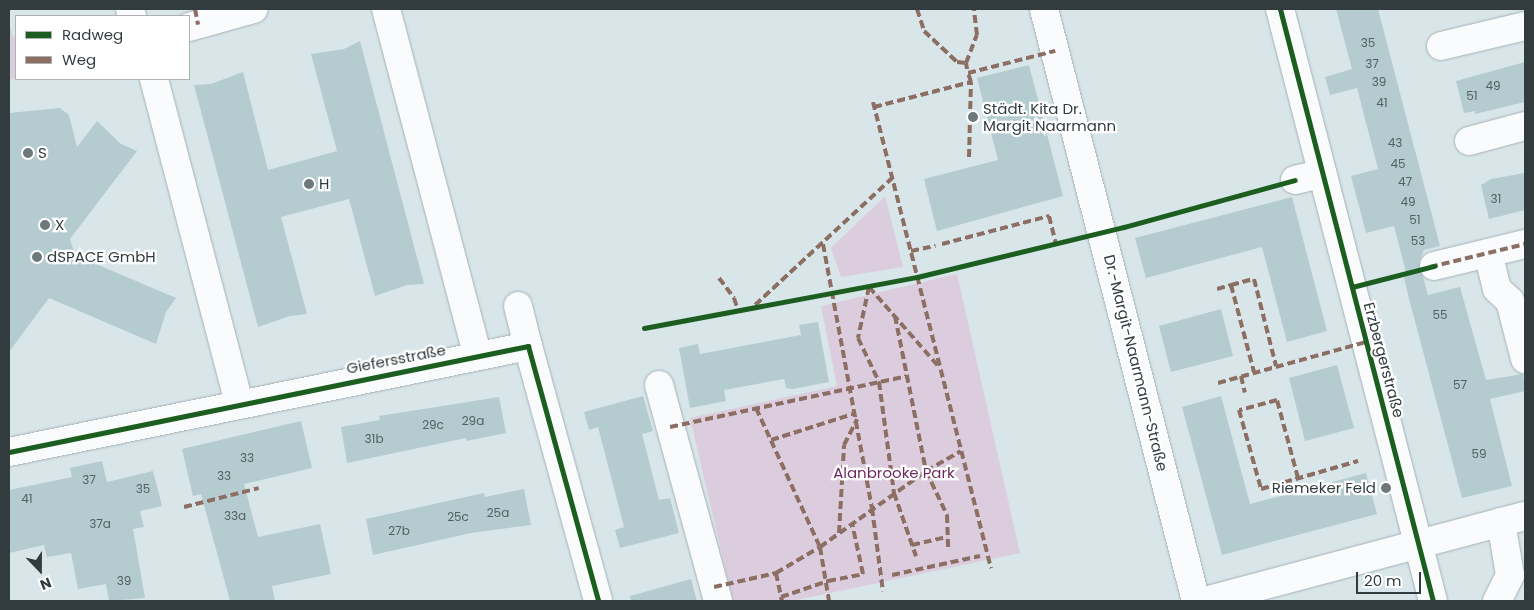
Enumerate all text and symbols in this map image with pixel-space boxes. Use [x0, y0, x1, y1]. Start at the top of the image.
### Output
legend [15, 15, 190, 80]
text: Radweg [62, 24, 123, 45]
house number: 35 [1361, 36, 1375, 50]
text: Weg [62, 49, 96, 70]
house number: 37 [1365, 57, 1379, 71]
house number: 39 [1372, 75, 1386, 89]
house number: 49 [1485, 79, 1501, 93]
house number: 51 [1466, 89, 1478, 103]
house number: 41 [1376, 96, 1388, 110]
place label: Städt. Kita Dr. Margit Naarmann [983, 99, 1116, 134]
marker: Städt. Kita Dr. Margit Naarmann [967, 111, 979, 123]
house number: 43 [1388, 136, 1402, 150]
place label: S [38, 144, 47, 162]
marker: S [22, 147, 34, 159]
house number: 45 [1390, 157, 1406, 171]
place label: H [319, 175, 329, 193]
house number: 47 [1398, 175, 1412, 189]
marker: H [303, 178, 315, 190]
house number: 31 [1491, 192, 1501, 206]
house number: 49 [1400, 195, 1416, 209]
house number: 51 [1409, 213, 1421, 227]
place label: X [55, 216, 64, 234]
marker: X [39, 219, 51, 231]
house number: 53 [1411, 234, 1425, 248]
place label: dSPACE GmbH [47, 248, 156, 266]
marker: dSPACE GmbH [31, 251, 43, 263]
street label: Dr.-Margit-Naarmann-Straße [1100, 253, 1172, 473]
street label: Erzbergerstraße [1360, 300, 1408, 420]
house number: 55 [1432, 308, 1448, 322]
street label: Giefersstraße [345, 341, 447, 377]
house number: 57 [1453, 378, 1467, 392]
house number: 29a [462, 414, 484, 428]
house number: 29c [422, 418, 444, 432]
house number: 31b [364, 432, 384, 446]
house number: 59 [1471, 447, 1487, 461]
house number: 33 [240, 451, 254, 465]
park label: Alanbrooke Park [833, 464, 955, 482]
house number: 33 [217, 469, 231, 483]
house number: 37 [82, 473, 96, 487]
place label: Riemeker Feld [1272, 479, 1376, 497]
house number: 35 [136, 482, 150, 496]
marker: Riemeker Feld [1380, 482, 1392, 494]
house number: 41 [21, 492, 33, 506]
house number: 25a [487, 506, 509, 520]
house number: 33a [224, 509, 246, 523]
house number: 25c [447, 510, 469, 524]
house number: 37a [89, 517, 111, 531]
house number: 27b [388, 524, 410, 538]
north arrow [15, 545, 65, 595]
scale bar [1359, 562, 1424, 594]
text: 20 m [1364, 570, 1402, 591]
text: N [37, 573, 54, 595]
house number: 39 [117, 574, 131, 588]

